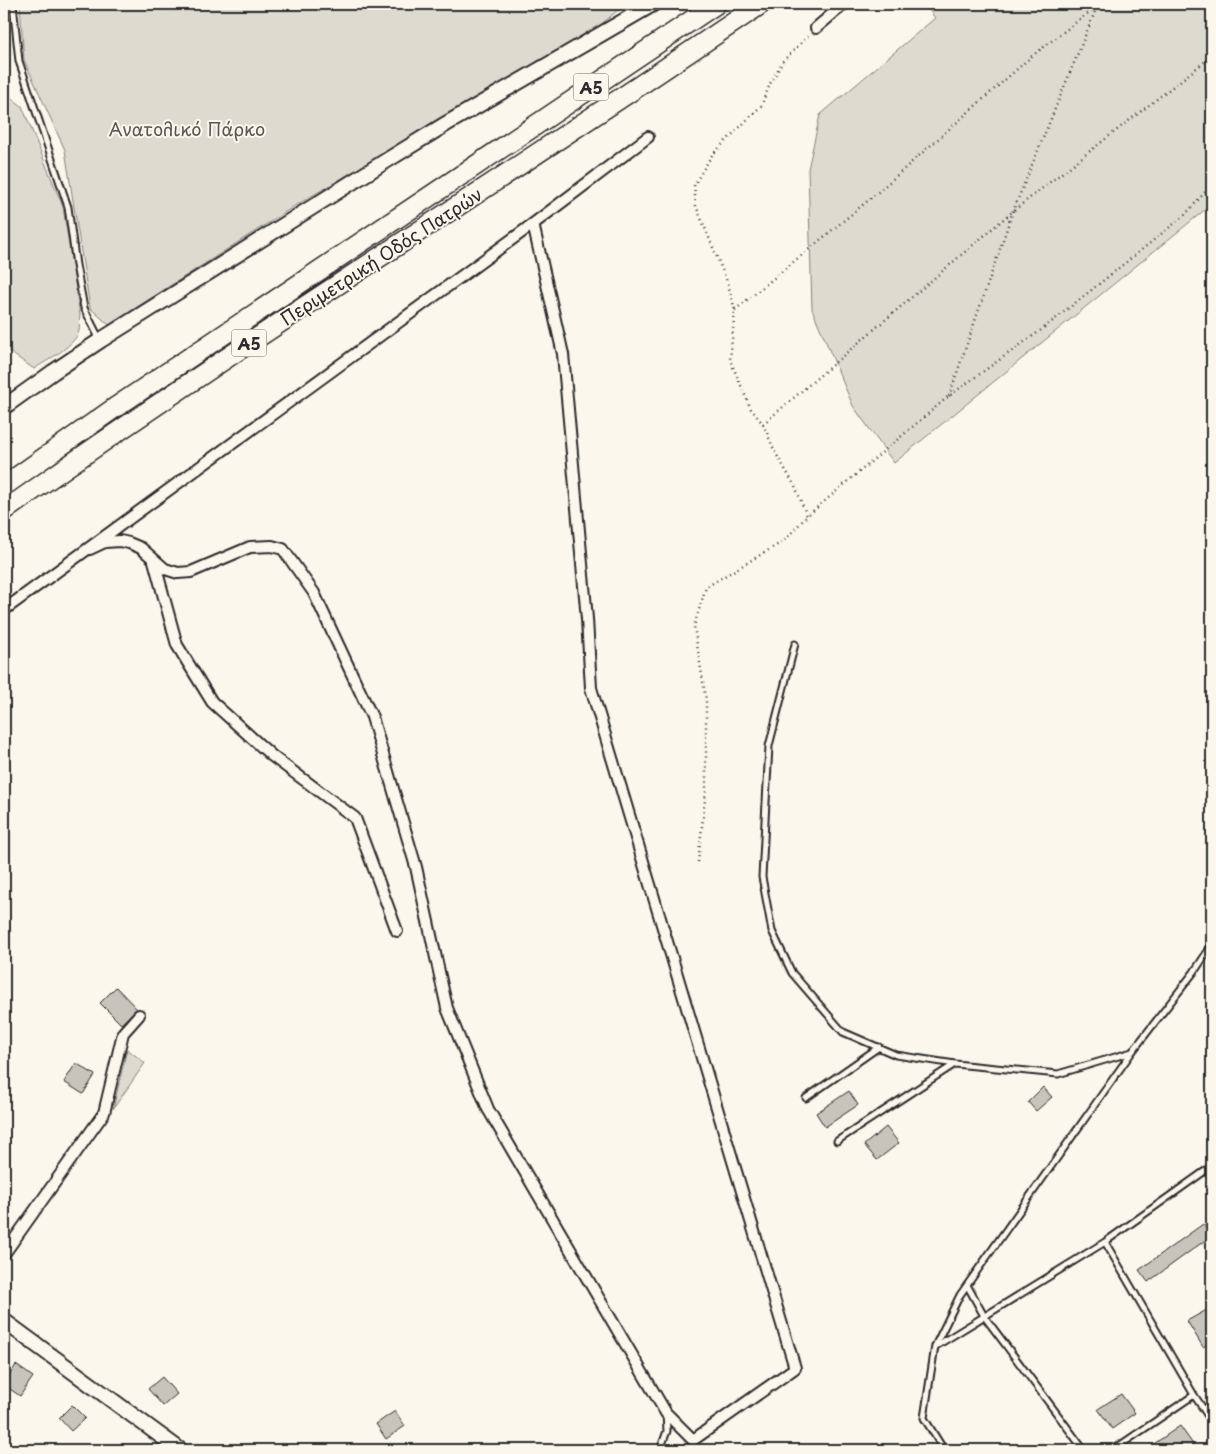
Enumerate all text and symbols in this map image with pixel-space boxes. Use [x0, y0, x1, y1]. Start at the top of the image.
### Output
road number: Α5 [574, 74, 608, 100]
park label: Ανατολικό Πάρκο [109, 115, 265, 142]
street label: Περιμετρική Οδός Πατρών [274, 180, 488, 332]
road number: Α5 [232, 329, 266, 356]

